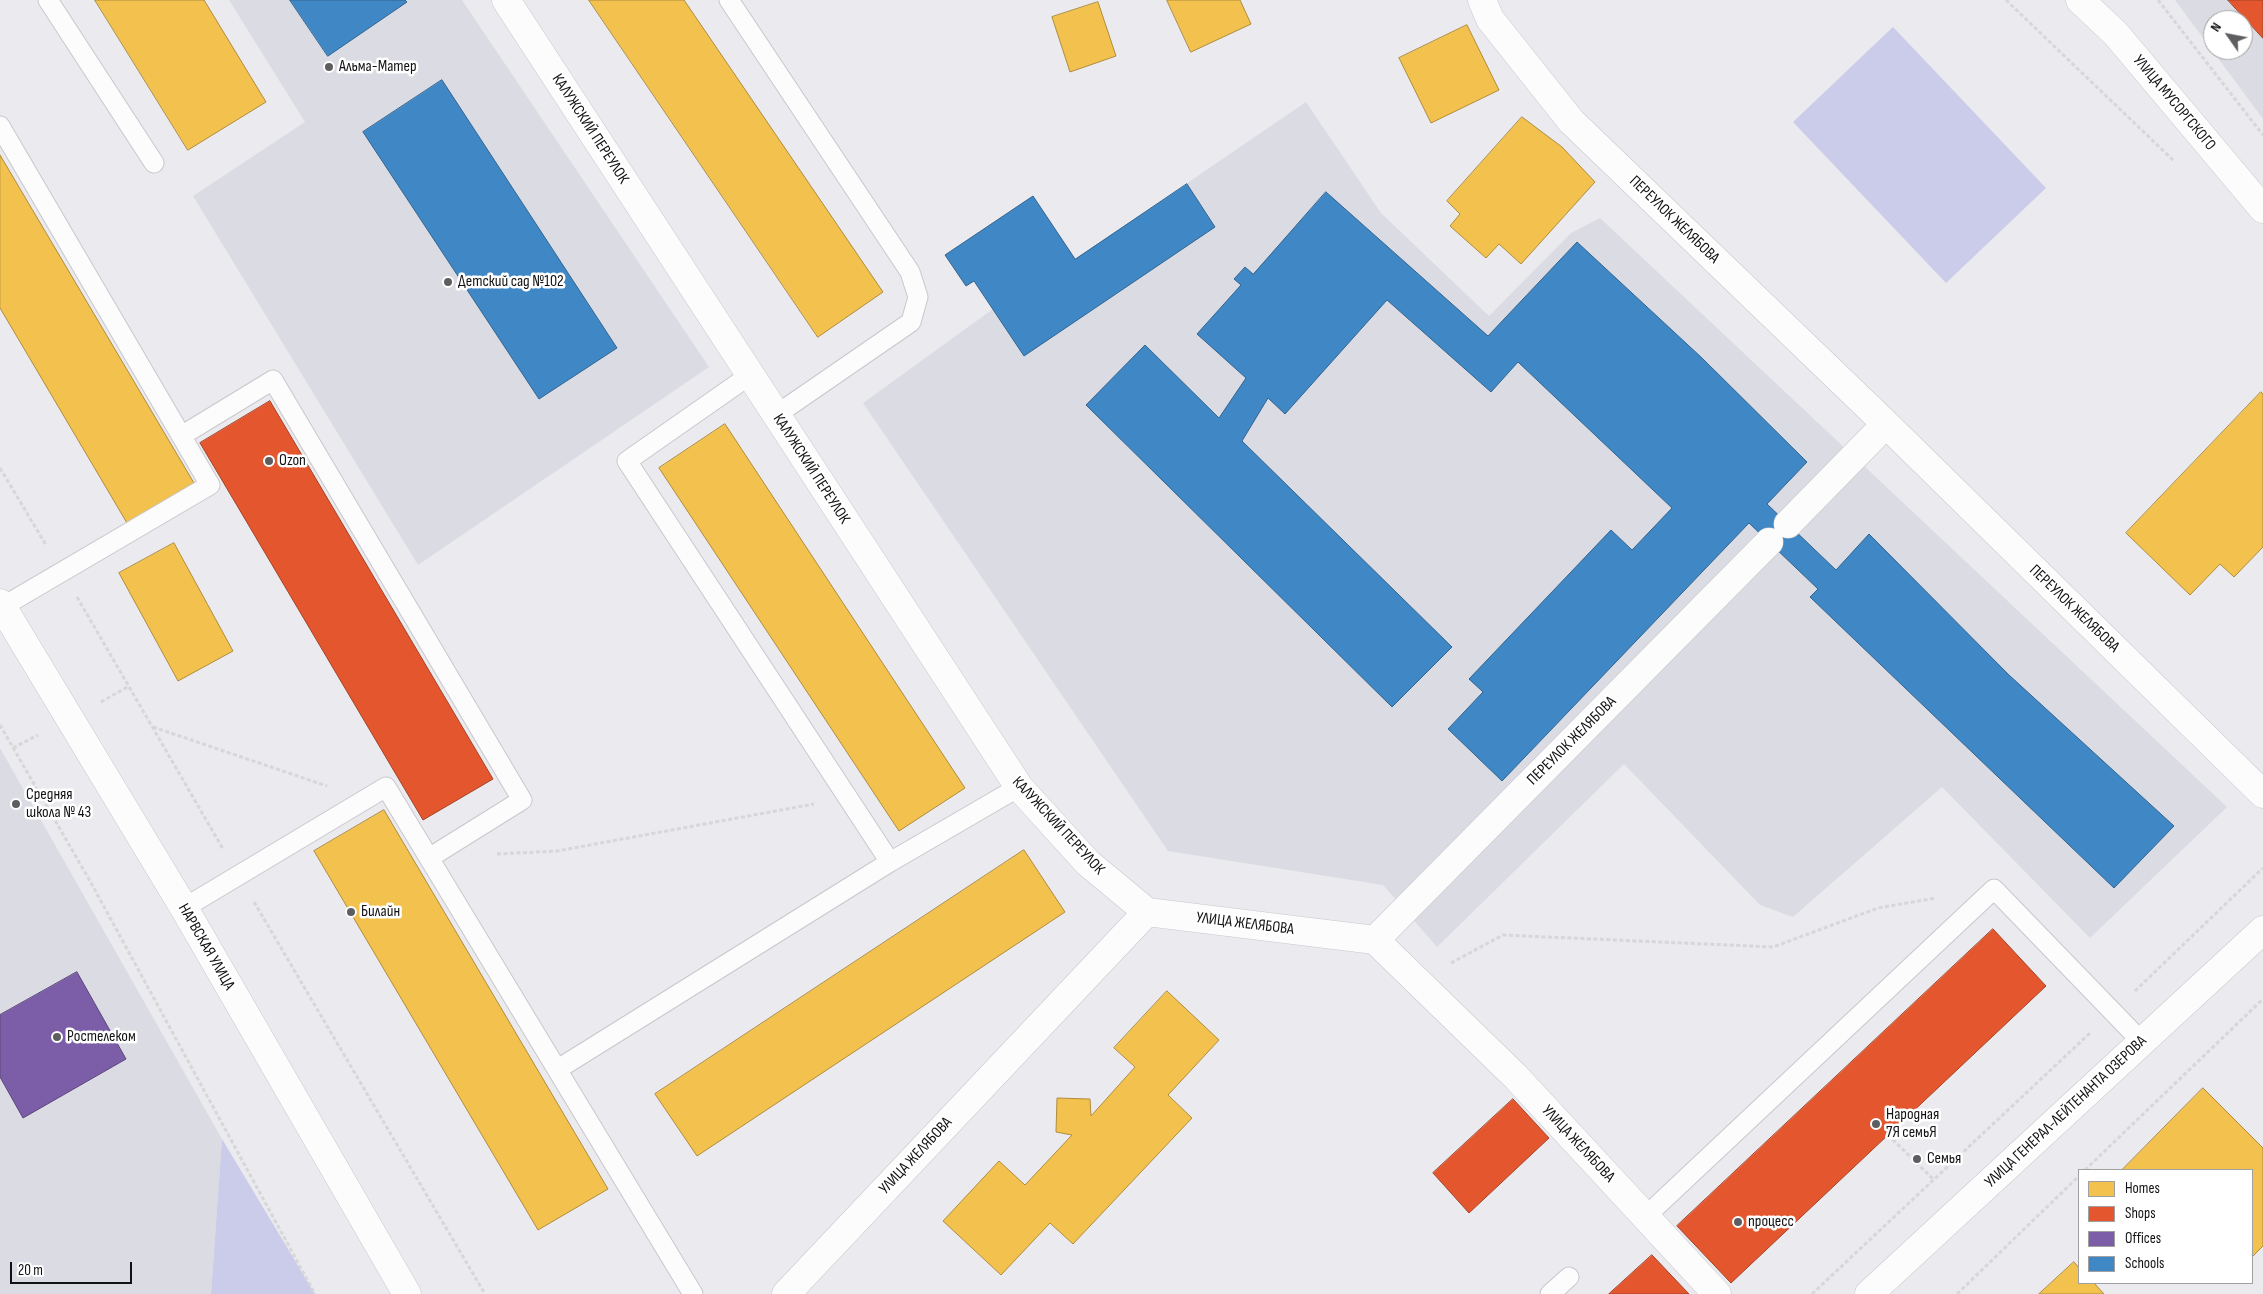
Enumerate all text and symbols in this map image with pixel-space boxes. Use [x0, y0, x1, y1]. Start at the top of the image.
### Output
north arrow [2203, 10, 2253, 60]
text: N [2207, 19, 2225, 35]
street label: УЛИЦА МУСОРГСКОГО [2129, 51, 2219, 155]
place label: Альма-Матер [339, 57, 417, 77]
marker: Альма-Матер [323, 61, 335, 73]
street label: КАЛУЖСКИЙ ПЕРЕУЛОК [547, 71, 633, 187]
street label: ПЕРЕУЛОК ЖЕЛЯБОВА [1625, 172, 1723, 268]
place label: Детский сад №102 [458, 272, 564, 292]
marker: Детский сад №102 [442, 276, 454, 288]
street label: КАЛУЖСКИЙ ПЕРЕУЛОК [768, 411, 854, 527]
place label: Ozon [279, 451, 306, 471]
marker: Ozon [263, 455, 275, 467]
street label: ПЕРЕУЛОК ЖЕЛЯБОВА [2025, 561, 2123, 657]
street label: ПЕРЕУЛОК ЖЕЛЯБОВА [1523, 692, 1621, 790]
street label: КАЛУЖСКИЙ ПЕРЕУЛОК [1008, 773, 1108, 879]
place label: Средняя школа № 43 [26, 785, 91, 823]
marker: Средняя школа № 43 [10, 798, 22, 810]
street label: НАРВСКАЯ УЛИЦА [174, 900, 238, 994]
place label: Билайн [361, 902, 400, 922]
marker: Билайн [345, 906, 357, 918]
street label: УЛИЦА ЖЕЛЯБОВА [1195, 908, 1295, 940]
place label: Ростелеком [67, 1027, 136, 1047]
marker: Ростелеком [51, 1031, 63, 1043]
street label: УЛИЦА ГЕНЕРАЛ-ЛЕЙТЕНАНТА ОЗЕРОВА [1981, 1032, 2151, 1192]
street label: УЛИЦА ЖЕЛЯБОВА [1537, 1101, 1619, 1187]
place label: Народная 7Я семьЯ [1886, 1105, 1939, 1143]
street label: УЛИЦА ЖЕЛЯБОВА [875, 1113, 957, 1199]
marker: Народная 7Я семьЯ [1870, 1118, 1882, 1130]
place label: Семья [1927, 1149, 1961, 1169]
marker: Семья [1911, 1153, 1923, 1165]
legend [2078, 1169, 2253, 1284]
text: Homes [2125, 1179, 2160, 1198]
text: Shops [2125, 1204, 2156, 1223]
place label: процесс [1748, 1212, 1794, 1232]
marker: процесс [1732, 1216, 1744, 1228]
text: Offices [2125, 1229, 2161, 1248]
scale bar [12, 1252, 135, 1284]
text: Schools [2125, 1254, 2164, 1273]
text: 20 m [18, 1261, 43, 1280]

